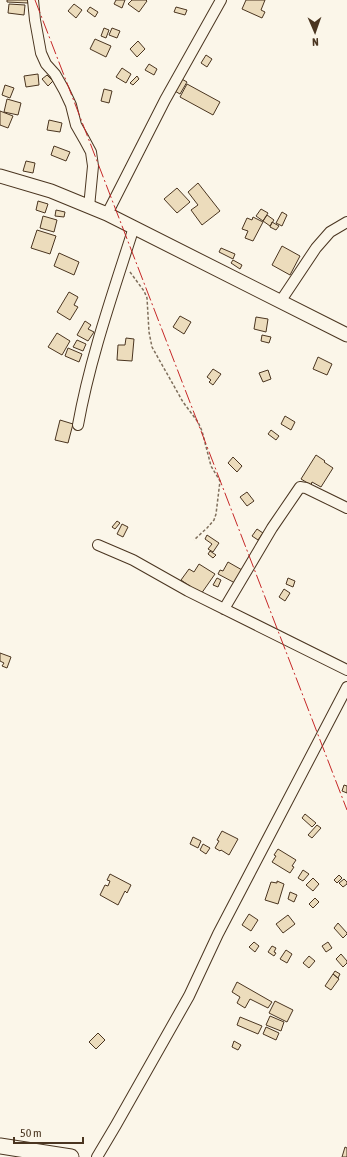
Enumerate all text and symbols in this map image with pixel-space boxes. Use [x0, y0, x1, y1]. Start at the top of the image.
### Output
north arrow [295, 12, 335, 52]
text: N [312, 36, 319, 48]
scale bar [14, 1119, 83, 1145]
text: 50 m [20, 1126, 42, 1140]

